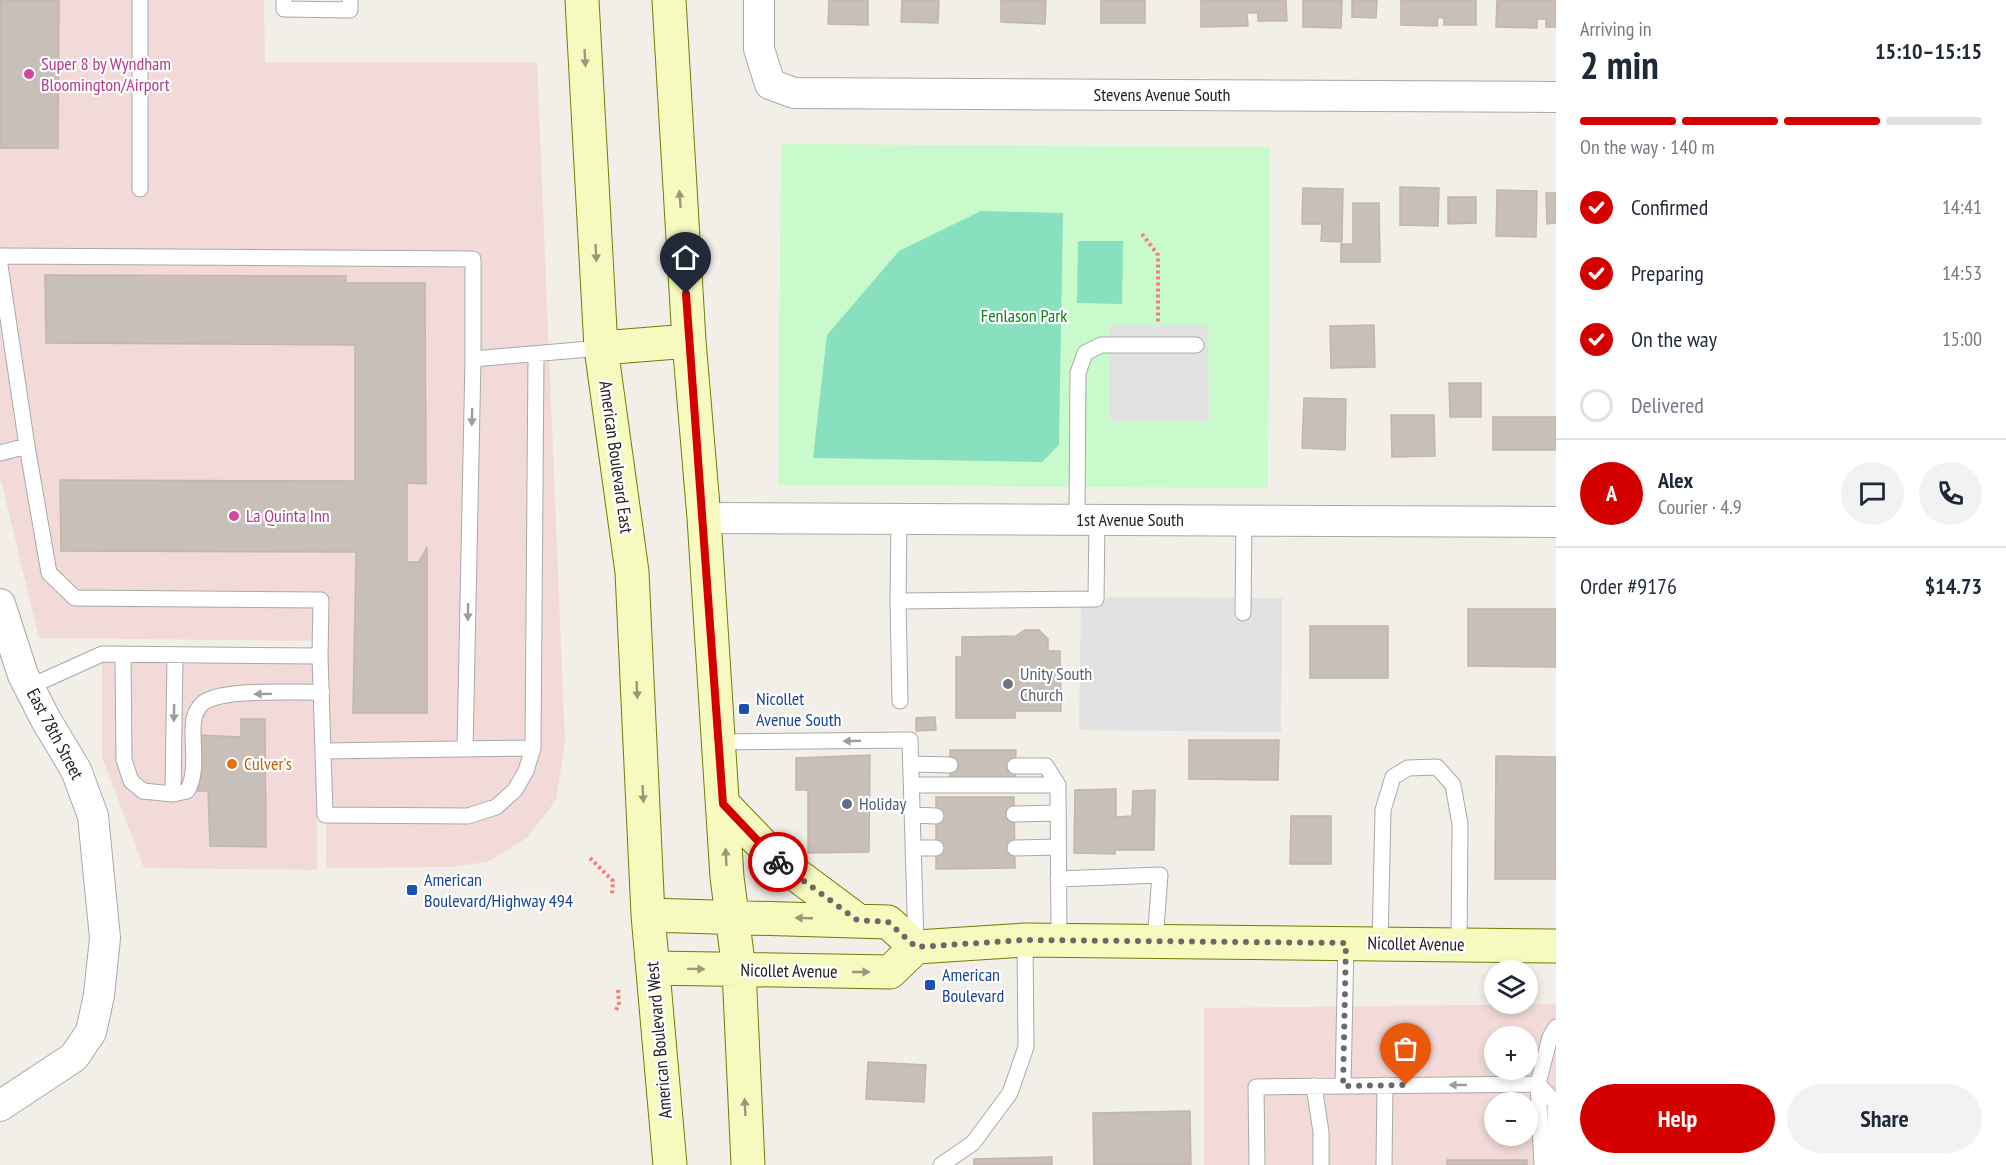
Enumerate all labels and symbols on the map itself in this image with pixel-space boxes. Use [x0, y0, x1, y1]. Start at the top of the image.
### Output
one-way arrow [580, 49, 589, 68]
place label: Super 8 by Wyndham Bloomington/Airport [41, 52, 171, 96]
marker: Super 8 by Wyndham Bloomington/Airport [22, 67, 36, 81]
street label: Stevens Avenue South [1094, 83, 1230, 106]
one-way arrow [675, 189, 684, 208]
pin [660, 232, 711, 294]
one-way arrow [591, 244, 600, 263]
park label: Fenlason Park [981, 304, 1067, 327]
street label: American Boulevard East [594, 379, 639, 535]
one-way arrow [467, 407, 477, 426]
place label: La Quinta Inn [246, 504, 330, 527]
street label: 1st Avenue South [1076, 508, 1184, 531]
marker: La Quinta Inn [227, 509, 241, 523]
one-way arrow [463, 602, 473, 621]
place label: Unity South Church [1020, 662, 1092, 706]
marker: Unity South Church [1001, 677, 1015, 691]
one-way arrow [633, 680, 642, 699]
street label: East 78th Street [22, 684, 89, 783]
place label: Nicollet Avenue South [756, 687, 842, 731]
one-way arrow [254, 689, 273, 698]
marker: Nicollet Avenue South [737, 702, 751, 716]
one-way arrow [169, 704, 179, 723]
one-way arrow [842, 736, 861, 746]
place label: Culver's [244, 752, 292, 775]
marker: Culver's [225, 757, 239, 771]
one-way arrow [638, 784, 647, 803]
place label: Holiday [859, 792, 907, 815]
marker: Holiday [840, 797, 854, 811]
courier [748, 832, 808, 892]
one-way arrow [722, 848, 731, 867]
place label: American Boulevard/Highway 494 [424, 868, 573, 912]
marker: American Boulevard/Highway 494 [405, 883, 419, 897]
one-way arrow [795, 914, 814, 923]
street label: Nicollet Avenue [1367, 931, 1465, 956]
street label: Nicollet Avenue [740, 958, 838, 983]
street label: American Boulevard West [640, 961, 677, 1120]
place label: American Boulevard [942, 963, 1004, 1007]
one-way arrow [687, 964, 706, 974]
one-way arrow [851, 967, 870, 977]
marker: American Boulevard [923, 978, 937, 992]
pin [1380, 1023, 1431, 1085]
one-way arrow [1449, 1080, 1468, 1090]
one-way arrow [741, 1097, 750, 1116]

